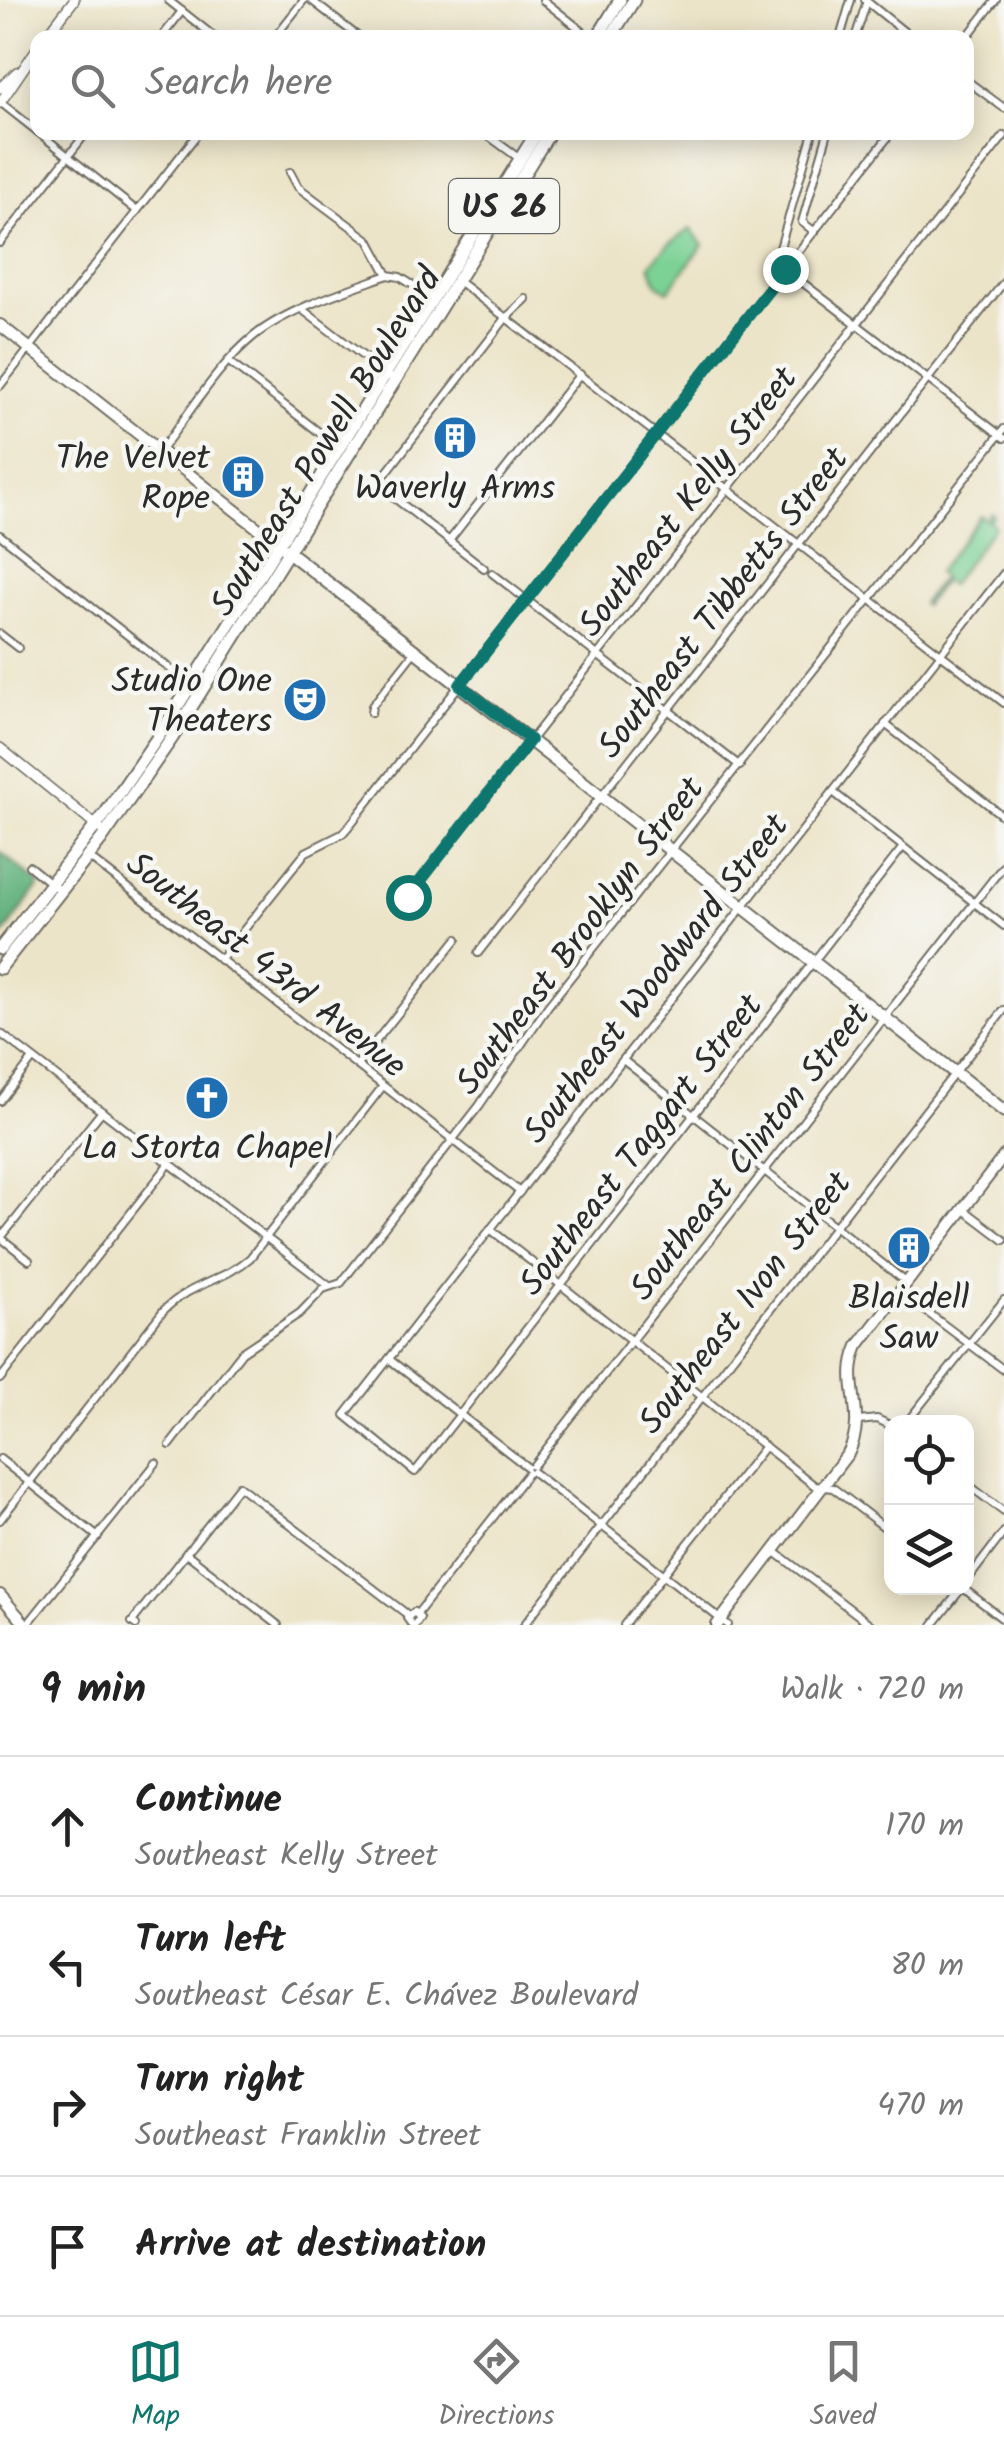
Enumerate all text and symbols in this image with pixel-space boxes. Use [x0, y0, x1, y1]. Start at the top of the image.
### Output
search box [30, 30, 974, 140]
text: Search here [145, 55, 332, 115]
icon: search [65, 58, 120, 113]
road number: US 26 [449, 179, 559, 233]
route end [763, 247, 809, 293]
street label: Southeast Powell Boulevard [197, 256, 459, 628]
street label: Southeast Kelly Street [565, 355, 814, 651]
building icon: Waverly Arms [432, 415, 478, 461]
place label: The Velvet Rope [56, 432, 210, 528]
street label: Southeast Tibbetts Street [585, 436, 864, 772]
building icon: The Velvet Rope [220, 454, 266, 500]
place label: Waverly Arms [355, 462, 555, 518]
place label: Studio One Theaters [111, 655, 272, 751]
theatre icon: Studio One Theaters [282, 677, 328, 723]
street label: Southeast Brooklyn Street [443, 765, 720, 1108]
street label: Southeast Woodward Street [510, 802, 805, 1157]
street label: Southeast 43rd Avenue [113, 839, 418, 1094]
route start [386, 875, 432, 921]
street label: Southeast Taggart Street [506, 982, 779, 1309]
street label: Southeast Clinton Street [617, 991, 886, 1314]
church icon: La Storta Chapel [184, 1075, 230, 1121]
place label: La Storta Chapel [82, 1122, 332, 1178]
street label: Southeast Ivon Street [625, 1160, 868, 1448]
building icon: Blaisdell Saw [886, 1225, 932, 1271]
place label: Blaisdell Saw [849, 1272, 969, 1368]
map controls [884, 1415, 974, 1595]
button: locate [884, 1415, 974, 1505]
button: layers [884, 1505, 974, 1595]
text: 9 min [40, 1657, 146, 1724]
text: Walk · 720 m [780, 1665, 964, 1716]
text: Continue [135, 1771, 282, 1831]
icon: ahead [40, 1799, 95, 1854]
text: 170 m [885, 1801, 964, 1852]
text: Southeast Kelly Street [135, 1831, 438, 1882]
text: Turn left [135, 1911, 286, 1971]
icon: left [40, 1939, 95, 1994]
text: 80 m [890, 1941, 964, 1992]
text: Southeast César E. Chávez Boulevard [135, 1971, 638, 2022]
text: Turn right [135, 2051, 304, 2111]
icon: right [40, 2079, 95, 2134]
text: 470 m [877, 2081, 964, 2132]
text: Southeast Franklin Street [135, 2111, 481, 2162]
text: Arrive at destination [135, 2216, 486, 2276]
icon: arrive [40, 2219, 95, 2274]
tab: Map [128, 2334, 183, 2439]
tab: Directions [438, 2334, 554, 2439]
tab: Saved [810, 2334, 876, 2439]

